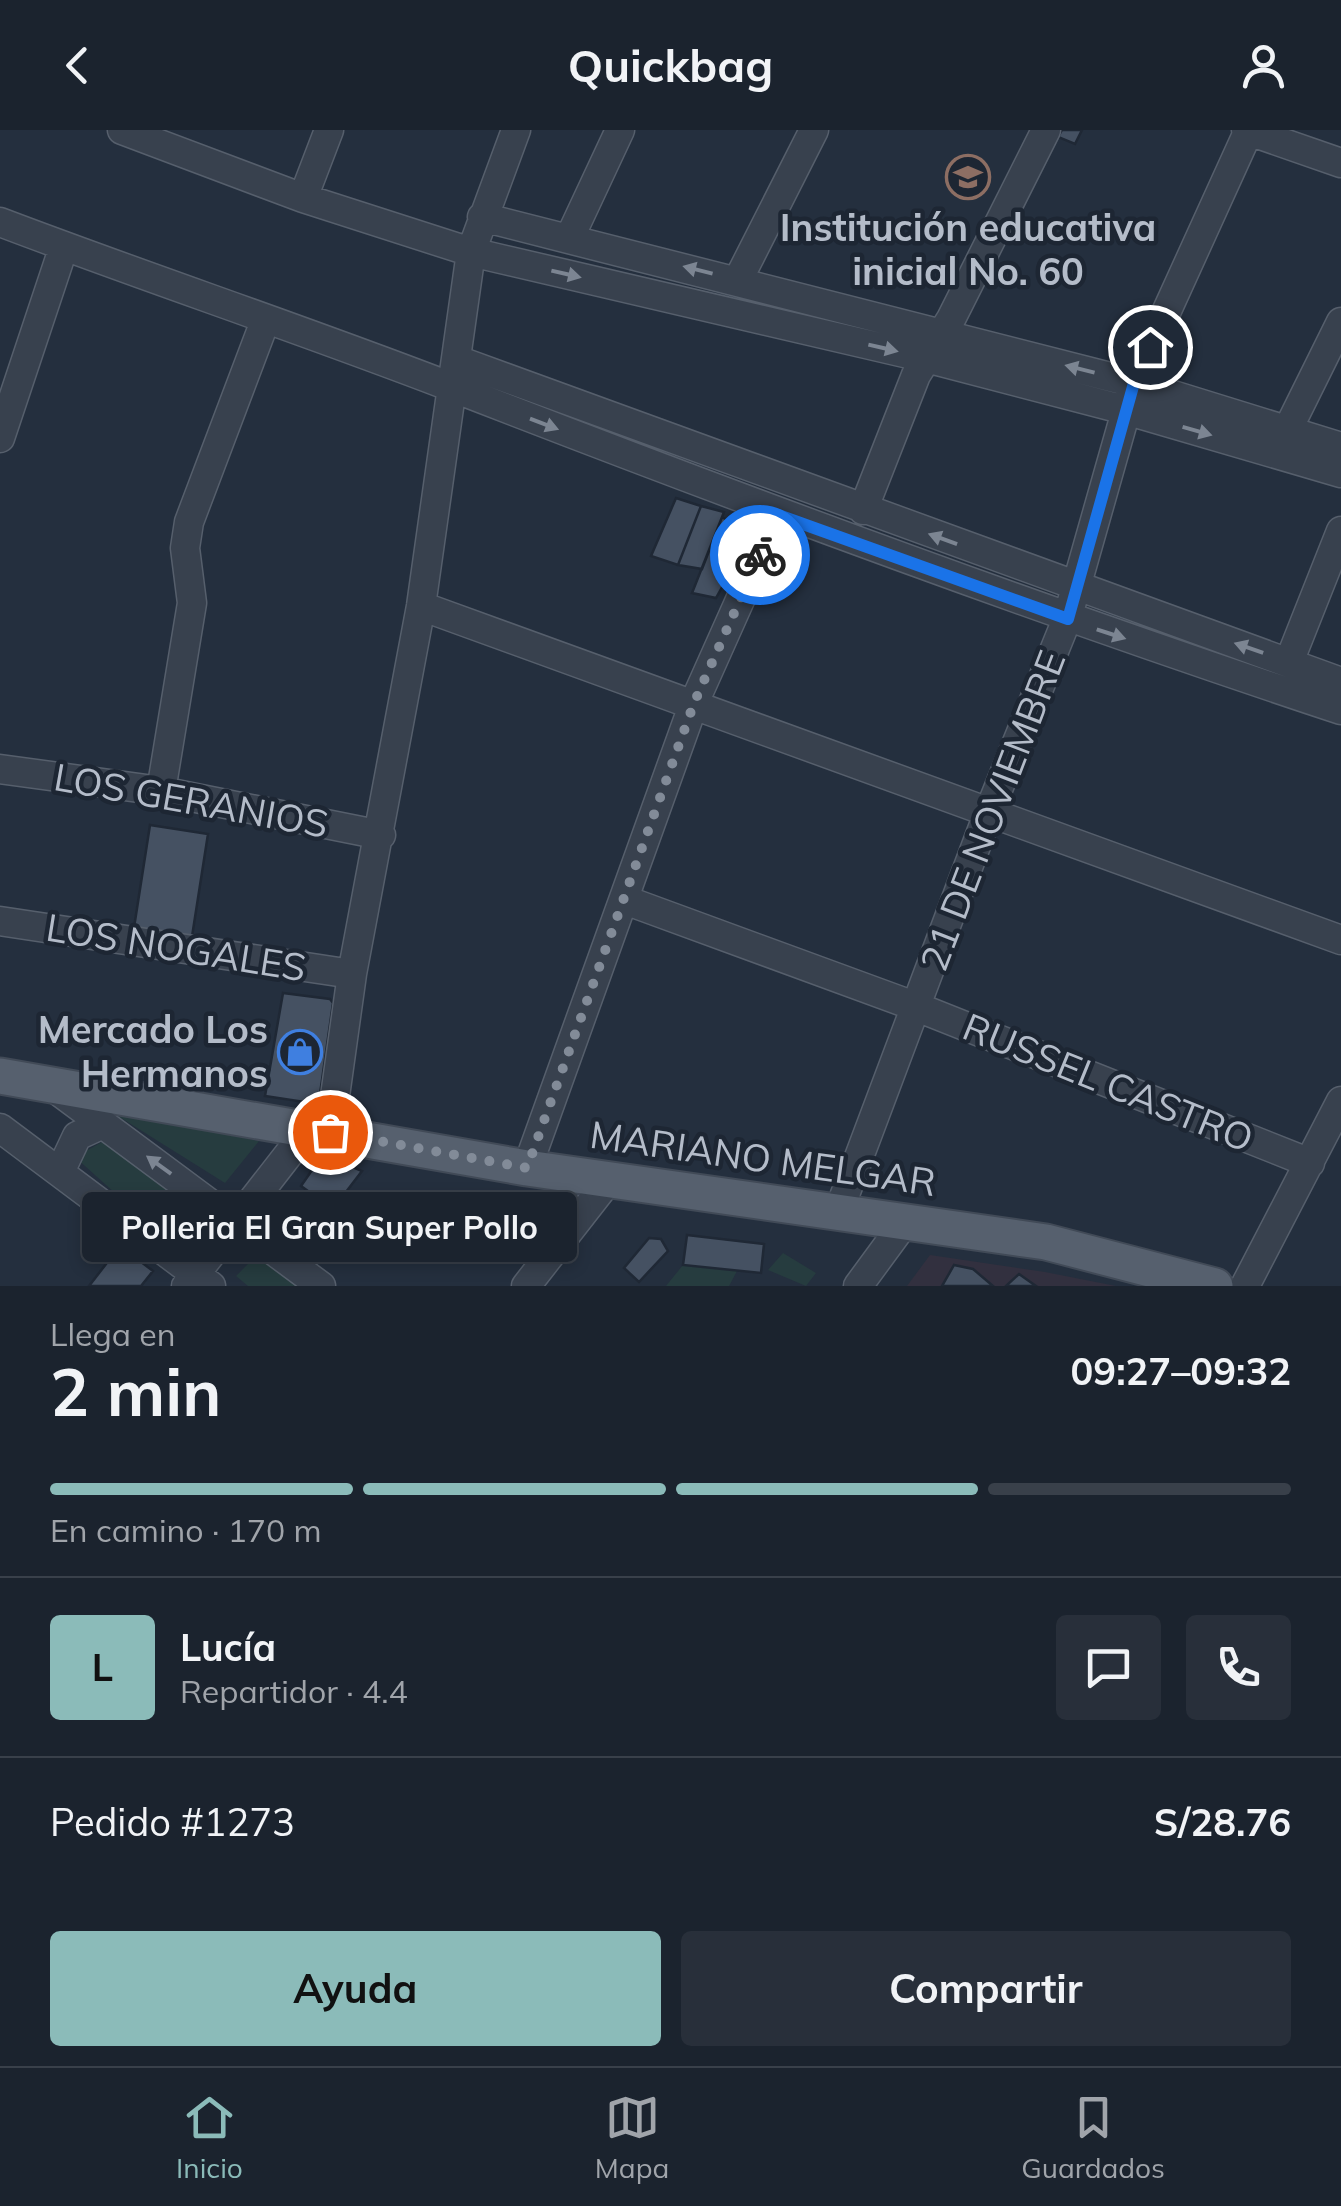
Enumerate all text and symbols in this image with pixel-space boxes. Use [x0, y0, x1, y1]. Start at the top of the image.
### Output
text: Quickbag [568, 37, 773, 93]
icon: back [50, 38, 105, 93]
icon: person [1236, 38, 1291, 93]
school or university icon: Institución educativa inicial No. 60 [945, 154, 991, 200]
place label: Institución educativa inicial No. 60 [780, 203, 1156, 295]
one-way arrow [682, 261, 713, 277]
one-way arrow [551, 267, 582, 282]
pin [1108, 305, 1193, 390]
icon: home [1123, 320, 1178, 375]
one-way arrow [868, 341, 899, 356]
one-way arrow [1064, 361, 1095, 377]
one-way arrow [529, 416, 559, 432]
one-way arrow [1182, 424, 1213, 439]
courier [710, 505, 810, 605]
icon: bike [733, 528, 788, 583]
one-way arrow [928, 531, 958, 546]
one-way arrow [1097, 627, 1127, 642]
one-way arrow [1234, 640, 1264, 655]
street label: 21 DE NOVIEMBRE [909, 644, 1075, 978]
street label: LOS GERANIOS [50, 752, 332, 848]
street label: LOS NOGALES [43, 903, 309, 991]
street label: RUSSEL CASTRO [956, 1002, 1261, 1162]
place label: Mercado Los Hermanos [38, 1005, 268, 1097]
shop icon: Mercado Los Hermanos [277, 1029, 323, 1075]
pin [288, 1090, 373, 1175]
icon: bag [303, 1105, 358, 1160]
street label: MARIANO MELGAR [587, 1110, 939, 1206]
one-way arrow [145, 1155, 172, 1175]
callout: Polleria El Gran Super Pollo [82, 1192, 578, 1262]
text: Polleria El Gran Super Pollo [121, 1207, 538, 1247]
text: Llega en [50, 1314, 175, 1354]
text: 09:27–09:32 [1071, 1347, 1291, 1395]
text: 2 min [50, 1351, 221, 1432]
text: En camino · 170 m [50, 1510, 322, 1550]
button: chat [1056, 1615, 1161, 1720]
button: phone [1186, 1615, 1291, 1720]
text: Lucía [180, 1623, 276, 1671]
text: L [92, 1643, 113, 1691]
text: Repartidor · 4.4 [180, 1671, 408, 1711]
text: Pedido #1273 [50, 1798, 295, 1846]
text: S/28.76 [1154, 1798, 1291, 1846]
button: Ayuda [50, 1931, 661, 2046]
button: Compartir [681, 1931, 1291, 2046]
tab: Inicio [176, 2090, 243, 2185]
tab: Mapa [595, 2090, 669, 2185]
tab: Guardados [1021, 2090, 1165, 2185]

